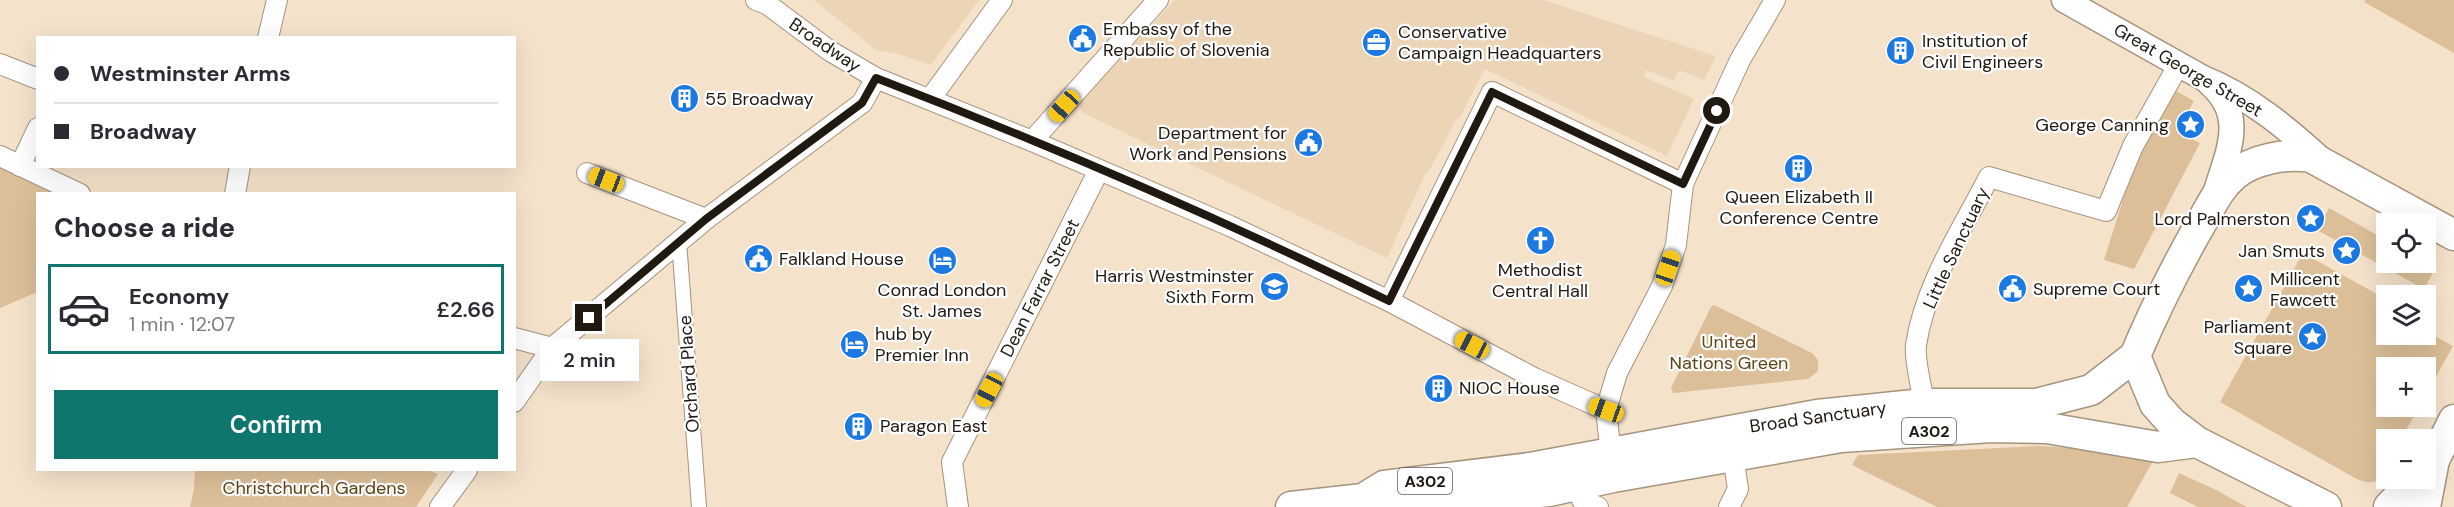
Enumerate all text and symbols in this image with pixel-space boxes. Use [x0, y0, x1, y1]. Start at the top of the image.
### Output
street label: Broadway [784, 12, 866, 78]
place label: Embassy of the Republic of Slovenia [1103, 17, 1270, 62]
street label: Great George Street [2109, 18, 2267, 122]
place label: Conservative Campaign Headquarters [1398, 20, 1602, 65]
public building icon: Embassy of the Republic of Slovenia [1066, 23, 1098, 55]
office icon: Conservative Campaign Headquarters [1361, 26, 1393, 58]
place label: Institution of Civil Engineers [1922, 29, 2043, 74]
building icon: Institution of Civil Engineers [1885, 35, 1917, 67]
text: Westminster Arms [90, 59, 291, 88]
building icon: 55 Broadway [668, 83, 700, 115]
place label: 55 Broadway [705, 87, 814, 111]
car [1045, 87, 1083, 125]
route start [1703, 97, 1730, 124]
place icon: George Canning [2174, 109, 2206, 141]
place label: George Canning [2035, 113, 2169, 137]
text: Broadway [90, 117, 197, 146]
place label: Department for Work and Pensions [1129, 121, 1287, 166]
public building icon: Department for Work and Pensions [1292, 127, 1324, 159]
building icon: Queen Elizabeth II Conference Centre [1783, 152, 1815, 184]
car [586, 165, 626, 195]
street label: Little Sanctuary [1917, 183, 1995, 313]
place label: Queen Elizabeth II Conference Centre [1719, 185, 1879, 230]
place icon: Lord Palmerston [2295, 203, 2327, 235]
place label: Lord Palmerston [2155, 207, 2290, 231]
text: Choose a ride [54, 210, 235, 245]
map controls [2376, 213, 2436, 489]
button: locate [2376, 213, 2436, 273]
street label: Dean Farrar Street [995, 215, 1085, 361]
church icon: Methodist Central Hall [1524, 225, 1556, 257]
place icon: Jan Smuts [2330, 235, 2362, 267]
place label: Jan Smuts [2238, 239, 2325, 263]
public building icon: Falkland House [742, 243, 774, 275]
hotel icon: Conrad London St. James [926, 245, 958, 277]
place label: Falkland House [779, 247, 904, 271]
car [1654, 248, 1682, 288]
place label: Methodist Central Hall [1492, 258, 1588, 303]
place label: Harris Westminster Sixth Form [1095, 264, 1254, 309]
place label: Millicent Fawcett [2270, 267, 2340, 312]
school or university icon: Harris Westminster Sixth Form [1259, 270, 1291, 302]
public building icon: Supreme Court [1996, 273, 2028, 305]
place icon: Millicent Fawcett [2233, 273, 2265, 305]
place label: Supreme Court [2033, 277, 2160, 301]
place label: Conrad London St. James [878, 278, 1006, 323]
icon: car [57, 282, 111, 336]
text: Economy [129, 282, 229, 311]
button: layers [2376, 285, 2436, 345]
text: £2.66 [436, 295, 495, 324]
route end [575, 304, 602, 331]
text: 1 min · 12:07 [129, 311, 235, 337]
street label: Orchard Place [673, 314, 705, 434]
place label: Parliament Square [2204, 315, 2292, 360]
place icon: Parliament Square [2297, 321, 2329, 353]
place label: hub by Premier Inn [875, 322, 969, 367]
hotel icon: hub by Premier Inn [838, 328, 870, 360]
car [1452, 329, 1492, 361]
park label: United Nations Green [1670, 330, 1788, 375]
callout: 2 min [540, 339, 638, 381]
text: 2 min [563, 347, 616, 373]
button: + [2376, 357, 2436, 417]
car [973, 370, 1005, 410]
building icon: NIOC House [1422, 372, 1454, 404]
place label: NIOC House [1459, 376, 1560, 400]
button: Confirm [54, 390, 498, 459]
car [1586, 395, 1626, 425]
street label: Broad Sanctuary [1748, 396, 1888, 438]
building icon: Paragon East [843, 410, 875, 442]
place label: Paragon East [880, 414, 987, 438]
road number: A302 [1902, 418, 1956, 444]
button: − [2376, 429, 2436, 489]
road number: A302 [1398, 468, 1452, 494]
park label: Christchurch Gardens [222, 476, 406, 500]

